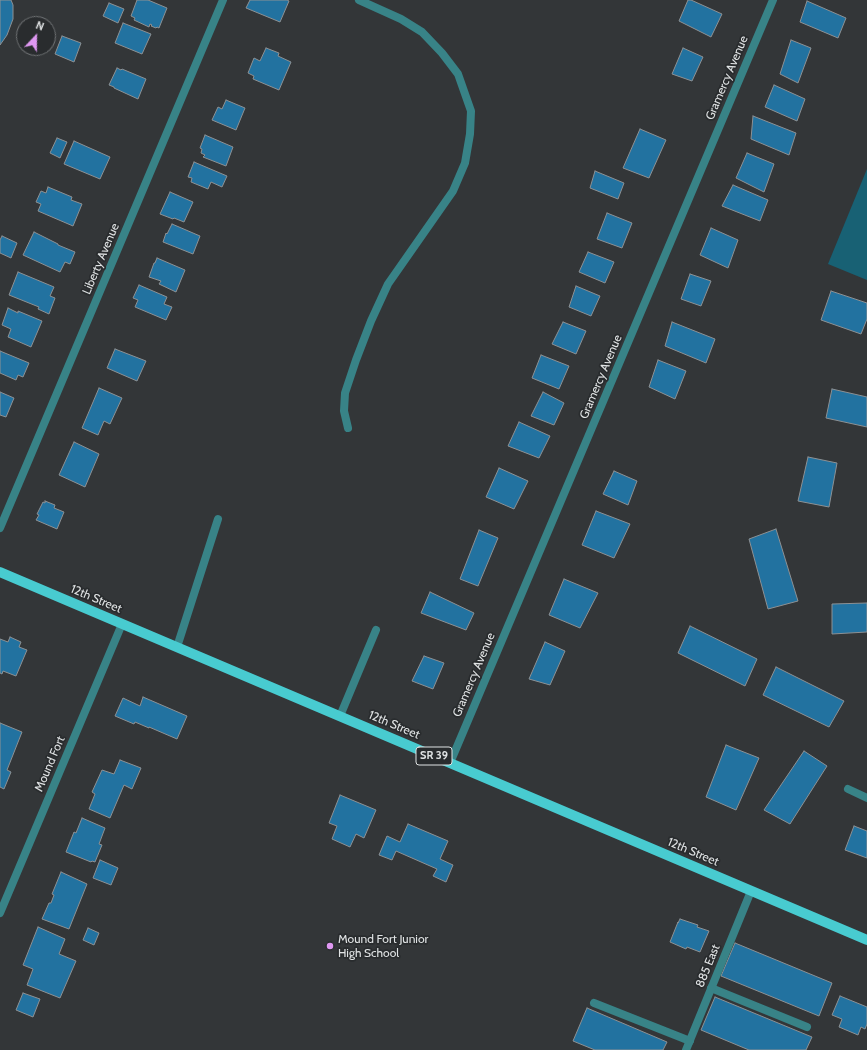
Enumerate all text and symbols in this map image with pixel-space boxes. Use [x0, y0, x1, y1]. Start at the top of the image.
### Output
north arrow [16, 16, 56, 56]
text: N [34, 18, 46, 34]
street label: Gramercy Avenue [703, 34, 751, 122]
street label: Liberty Avenue [80, 221, 122, 297]
street label: Gramercy Avenue [577, 333, 625, 421]
street label: 12th Street [68, 582, 124, 616]
street label: Gramercy Avenue [450, 631, 498, 719]
street label: 12th Street [366, 708, 422, 742]
street label: Mound Fort [32, 734, 68, 794]
road number: SR 39 [416, 747, 452, 765]
street label: 12th Street [665, 835, 721, 869]
place label: Mound Fort Junior High School [338, 932, 428, 960]
marker: Mound Fort Junior High School [325, 941, 335, 951]
street label: 885 East [693, 942, 723, 990]

